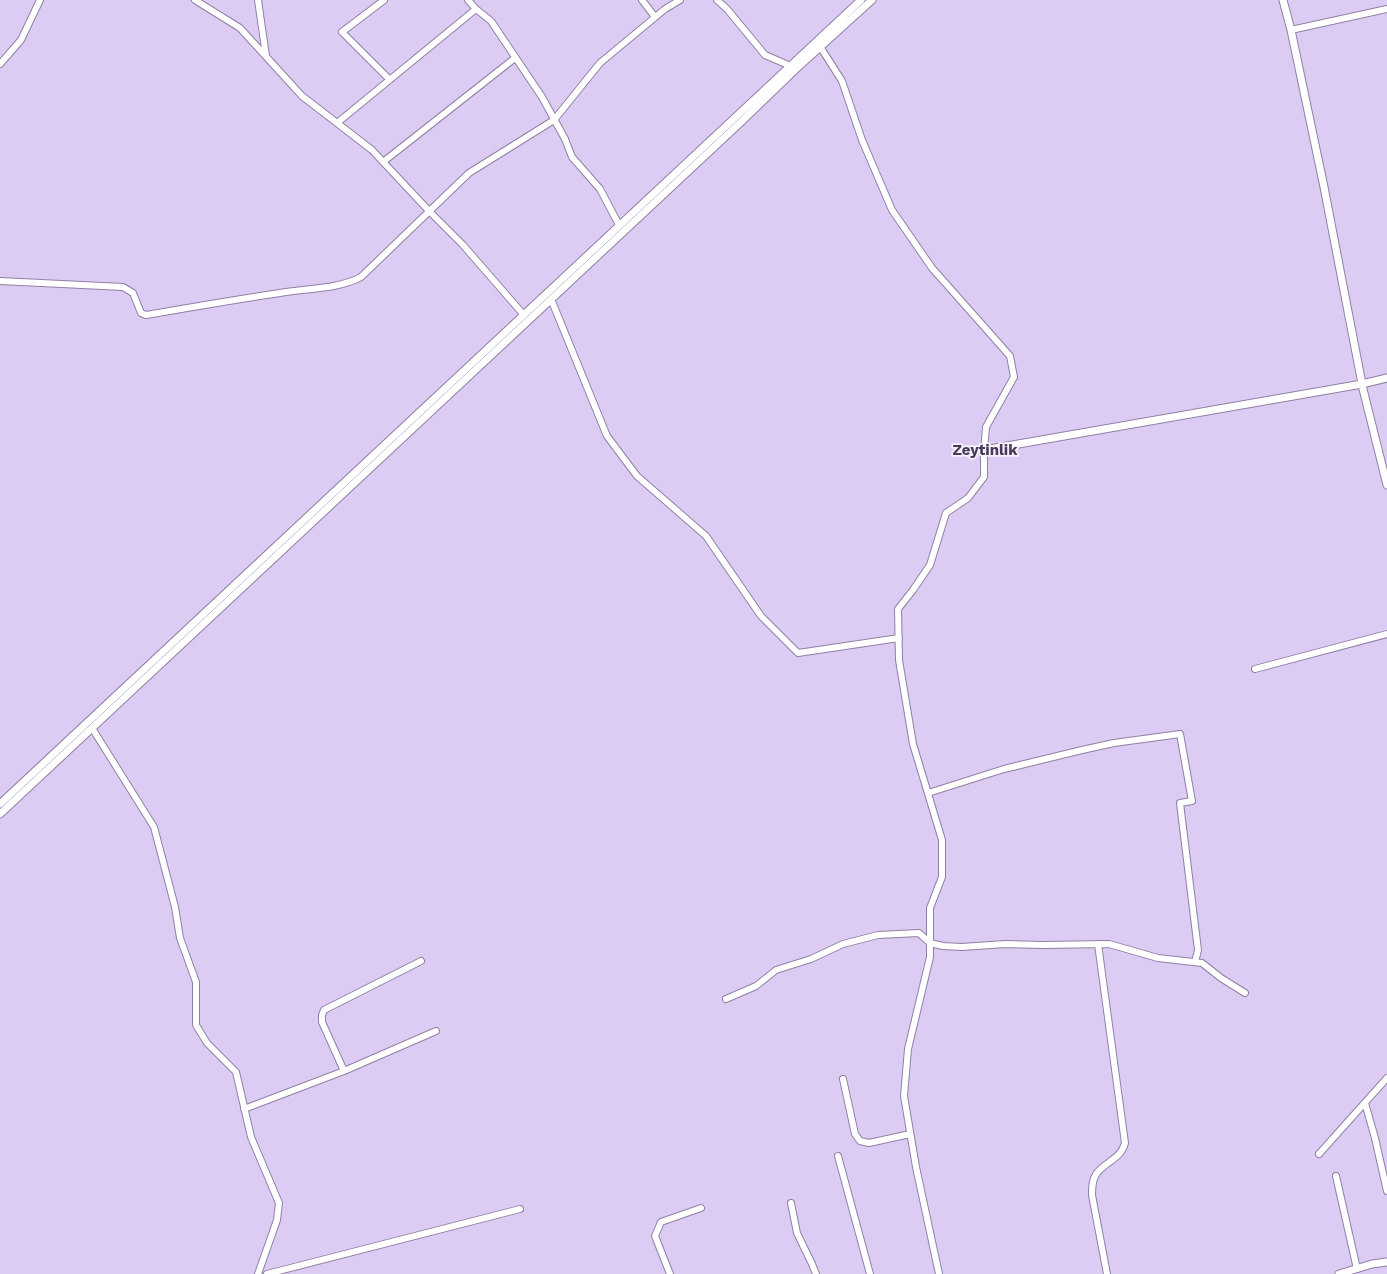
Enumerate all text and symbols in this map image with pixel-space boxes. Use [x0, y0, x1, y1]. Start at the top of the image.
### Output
district label: Zeytinlik [952, 442, 1018, 460]

